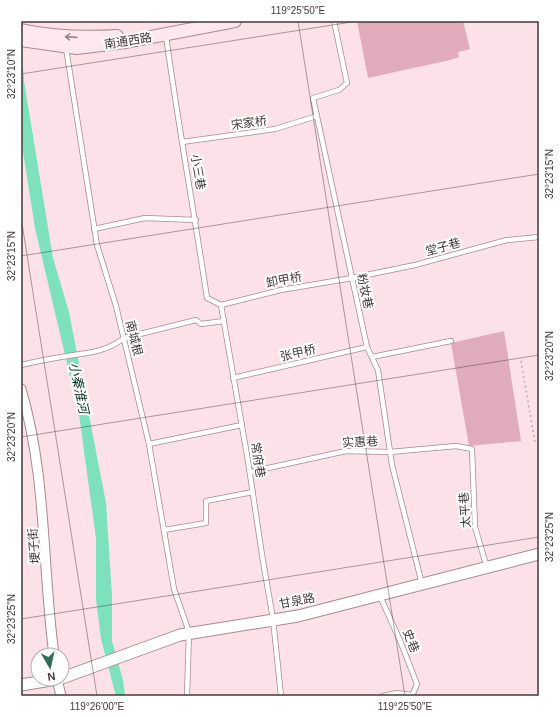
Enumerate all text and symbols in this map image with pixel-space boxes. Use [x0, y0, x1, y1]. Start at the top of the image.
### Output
text: 119°25'50"E [271, 5, 325, 16]
street label: 南通西路 [103, 30, 153, 52]
one-way arrow [65, 34, 78, 41]
text: 32°23'10"N [6, 49, 17, 99]
street label: 宋家桥 [230, 114, 268, 132]
text: 32°23'15"N [544, 149, 555, 199]
street label: 小三巷 [188, 153, 208, 191]
text: 32°23'15"N [6, 231, 17, 281]
street label: 堂子巷 [424, 236, 462, 258]
street label: 卸甲桥 [265, 270, 303, 290]
street label: 粉妆巷 [354, 272, 376, 310]
street label: 南城根 [123, 319, 145, 357]
text: 32°23'20"N [544, 331, 555, 381]
street label: 张甲桥 [279, 342, 317, 364]
water label: 小秦淮河 [66, 361, 92, 418]
text: 32°23'20"N [6, 412, 17, 462]
street label: 实惠巷 [342, 434, 378, 450]
street label: 常府巷 [248, 441, 268, 479]
street label: 太平巷 [457, 492, 473, 528]
text: 32°23'25"N [544, 512, 555, 562]
street label: 埂子街 [25, 527, 43, 565]
street label: 甘泉路 [278, 591, 316, 611]
text: 32°23'25"N [6, 594, 17, 644]
street label: 史巷 [400, 627, 422, 655]
north arrow [30, 647, 70, 687]
text: N [47, 670, 56, 683]
text: 119°26'00"E [70, 701, 124, 712]
text: 119°25'50"E [378, 701, 432, 712]

